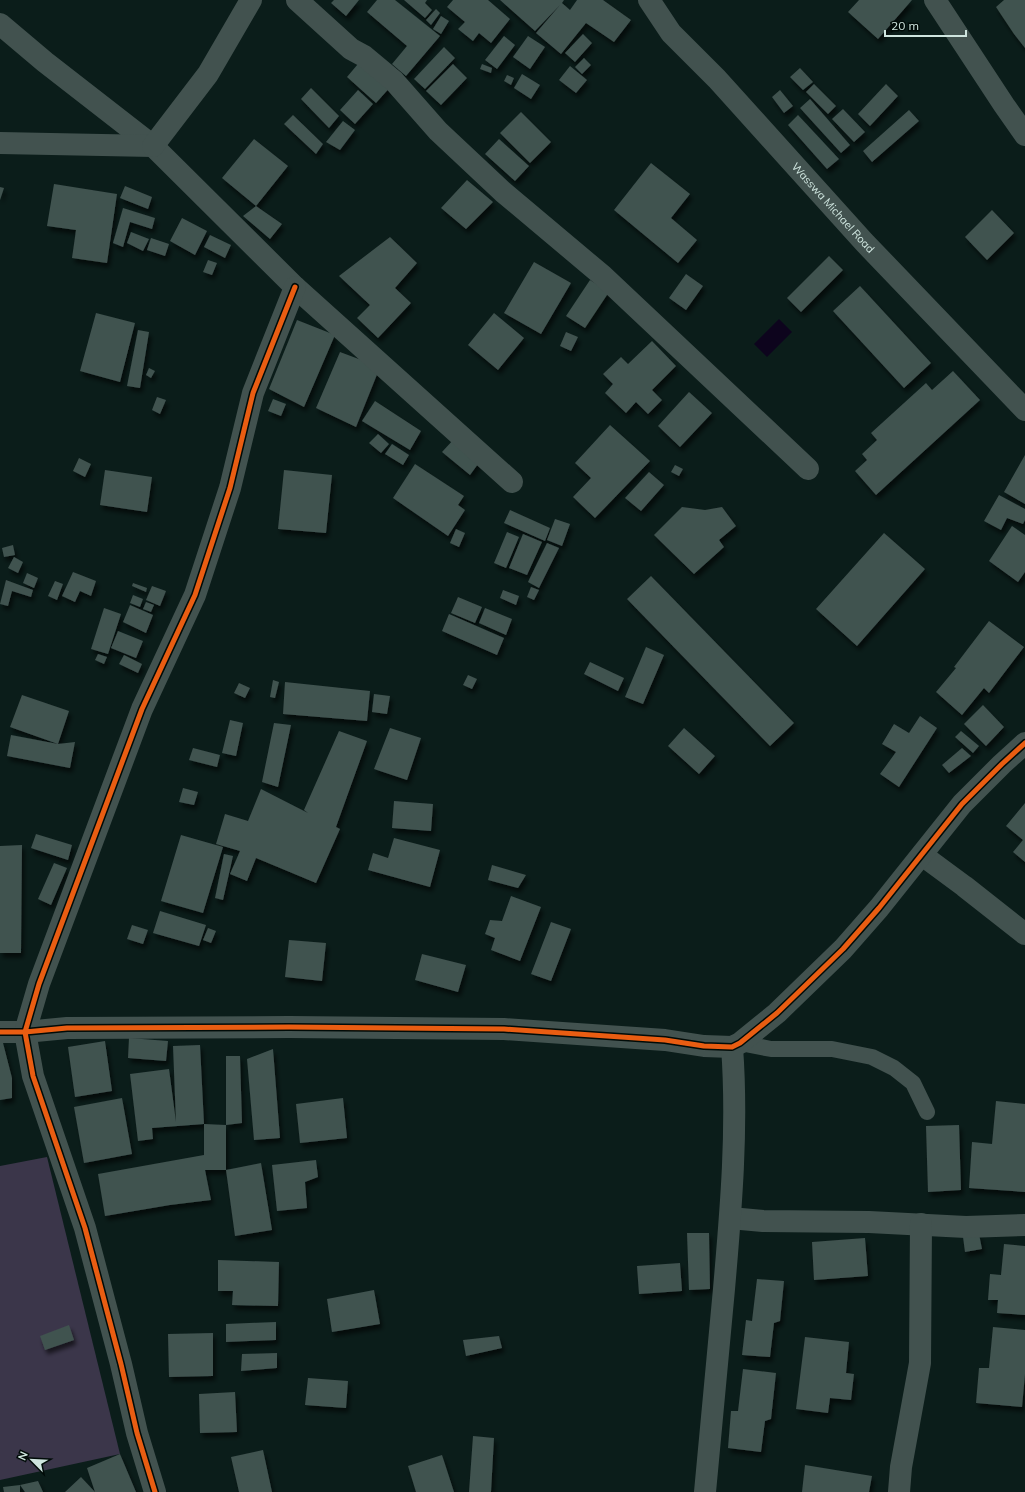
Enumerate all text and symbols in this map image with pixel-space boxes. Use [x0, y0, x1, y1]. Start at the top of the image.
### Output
scale bar [885, 12, 966, 38]
text: 20 m [891, 18, 919, 33]
street label: Wasswa Michael Road [789, 160, 878, 256]
north arrow [12, 1440, 52, 1480]
text: N [15, 1449, 31, 1463]

